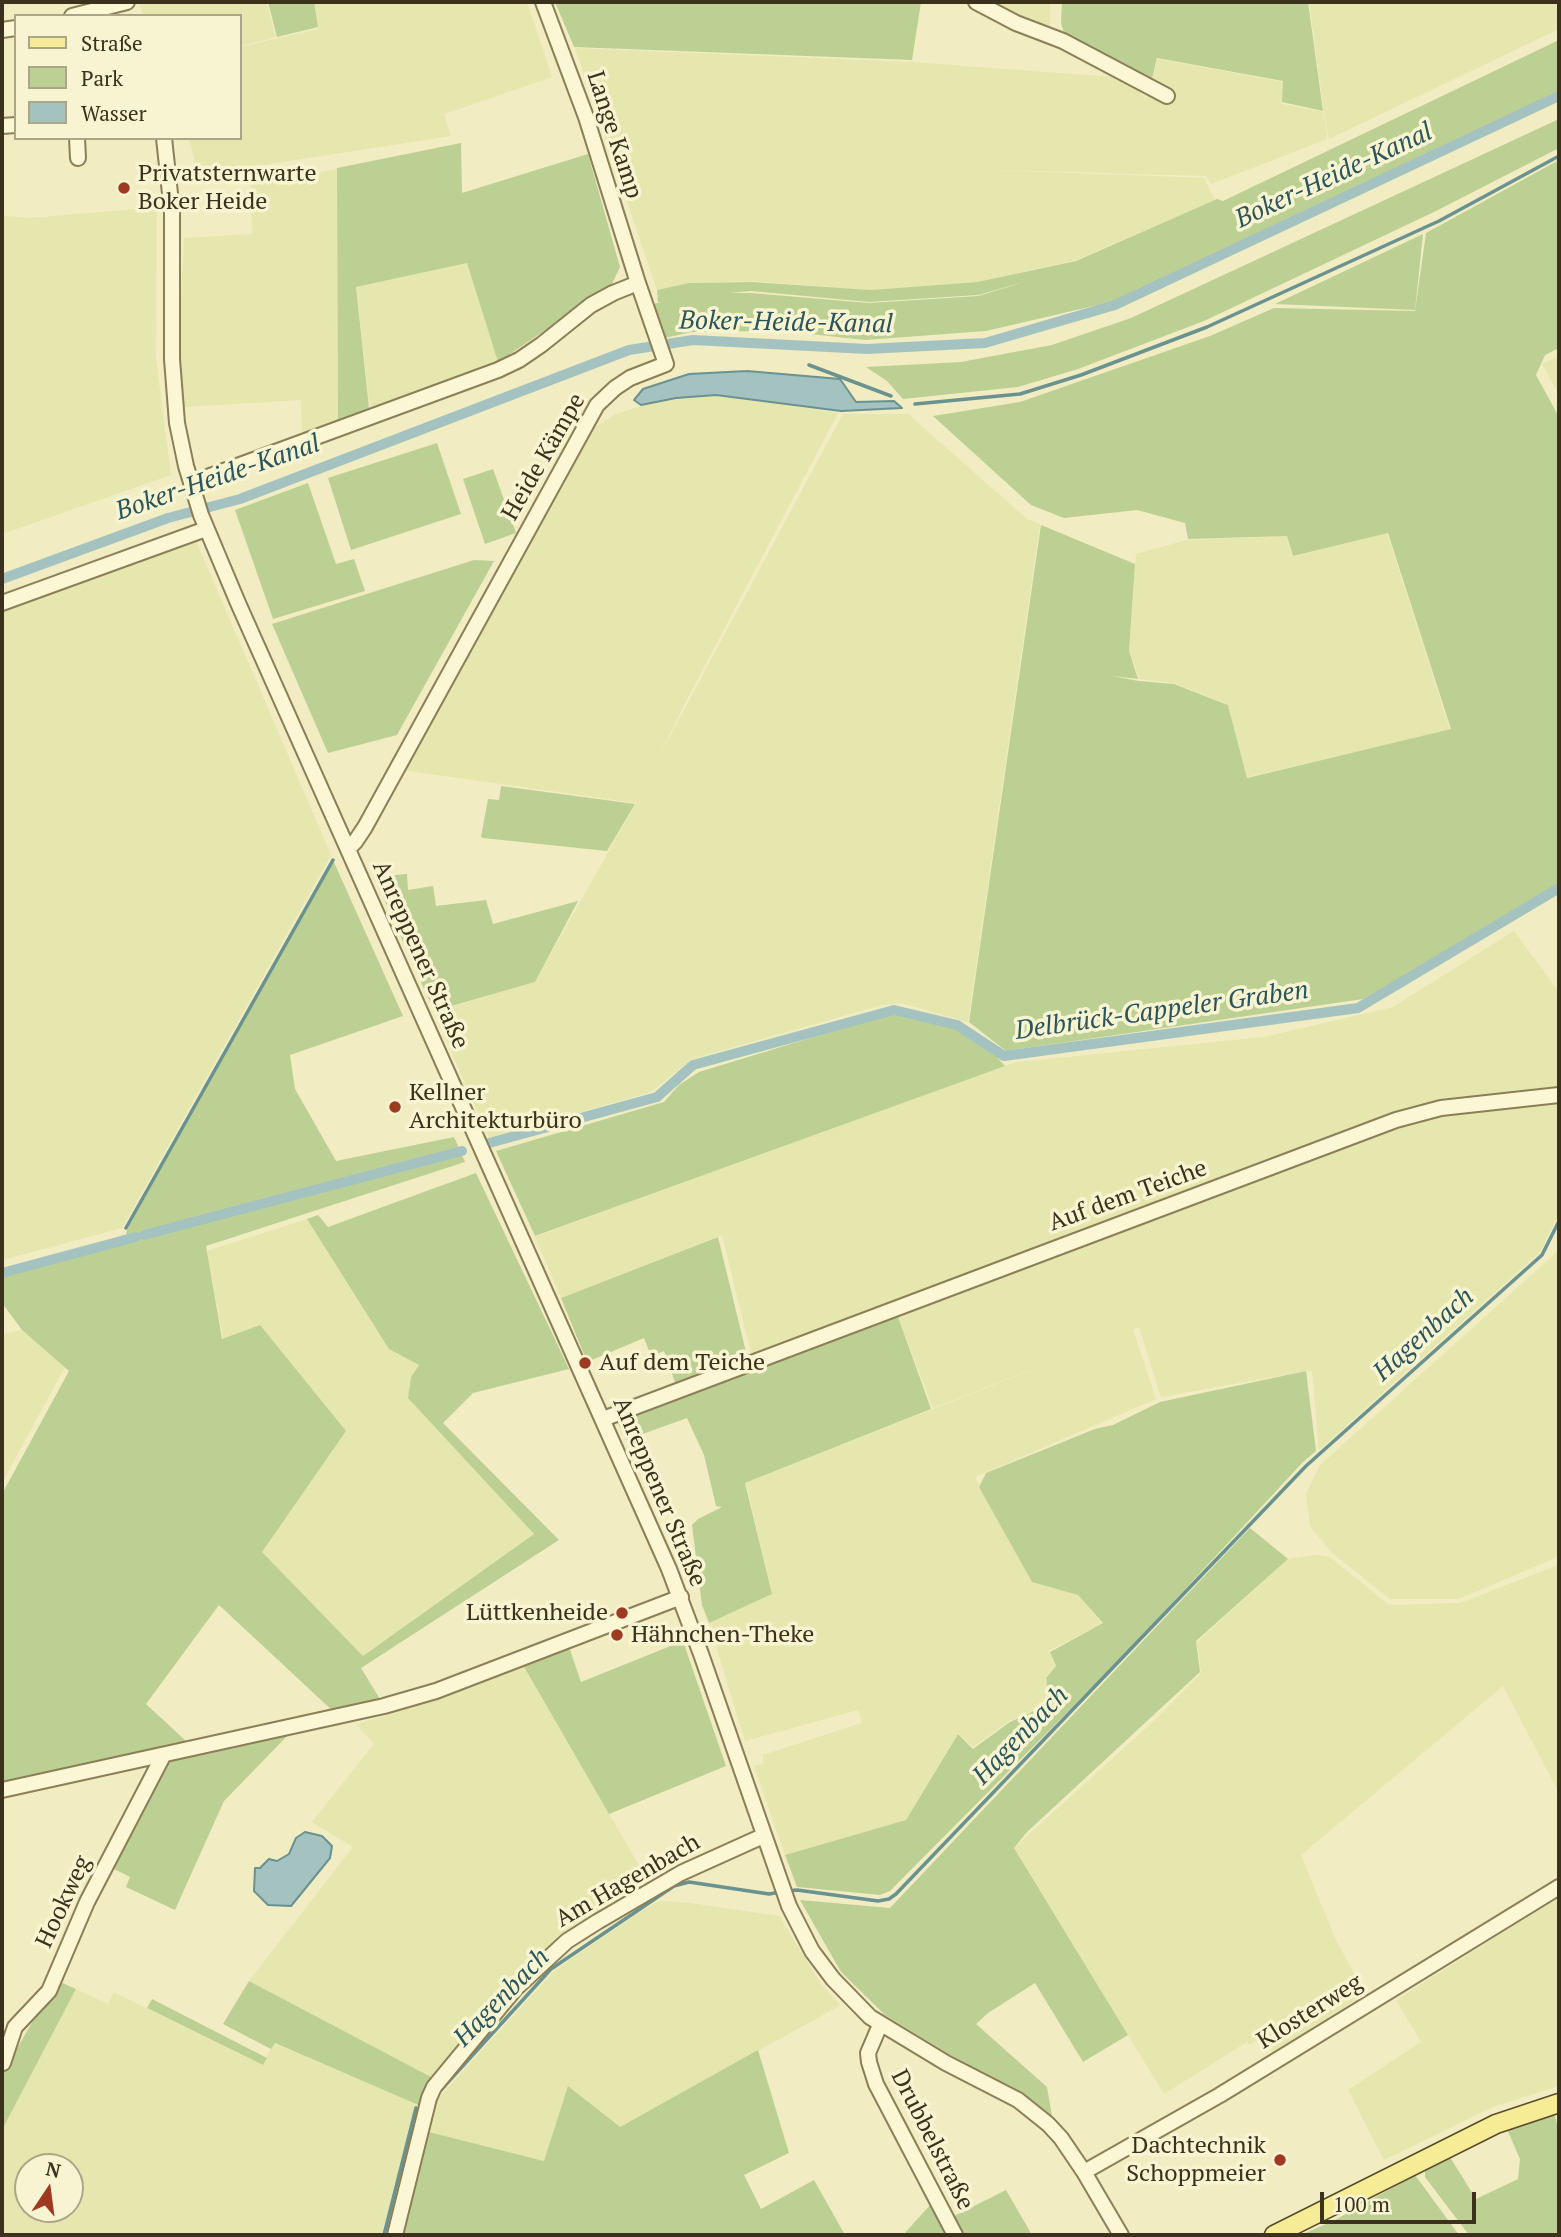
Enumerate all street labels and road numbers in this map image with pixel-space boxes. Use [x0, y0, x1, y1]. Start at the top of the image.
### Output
street label: Lange Kamp [580, 68, 648, 202]
street label: Heide Kämpe [496, 388, 592, 526]
street label: Anreppener Straße [366, 856, 474, 1054]
street label: Auf dem Teiche [1045, 1154, 1211, 1238]
street label: Anreppener Straße [606, 1393, 712, 1591]
street label: Am Hagenbach [551, 1828, 705, 1934]
street label: Hookweg [30, 1851, 98, 1953]
street label: Klosterweg [1252, 1968, 1368, 2056]
street label: Drubbelstraße [884, 2065, 980, 2215]

